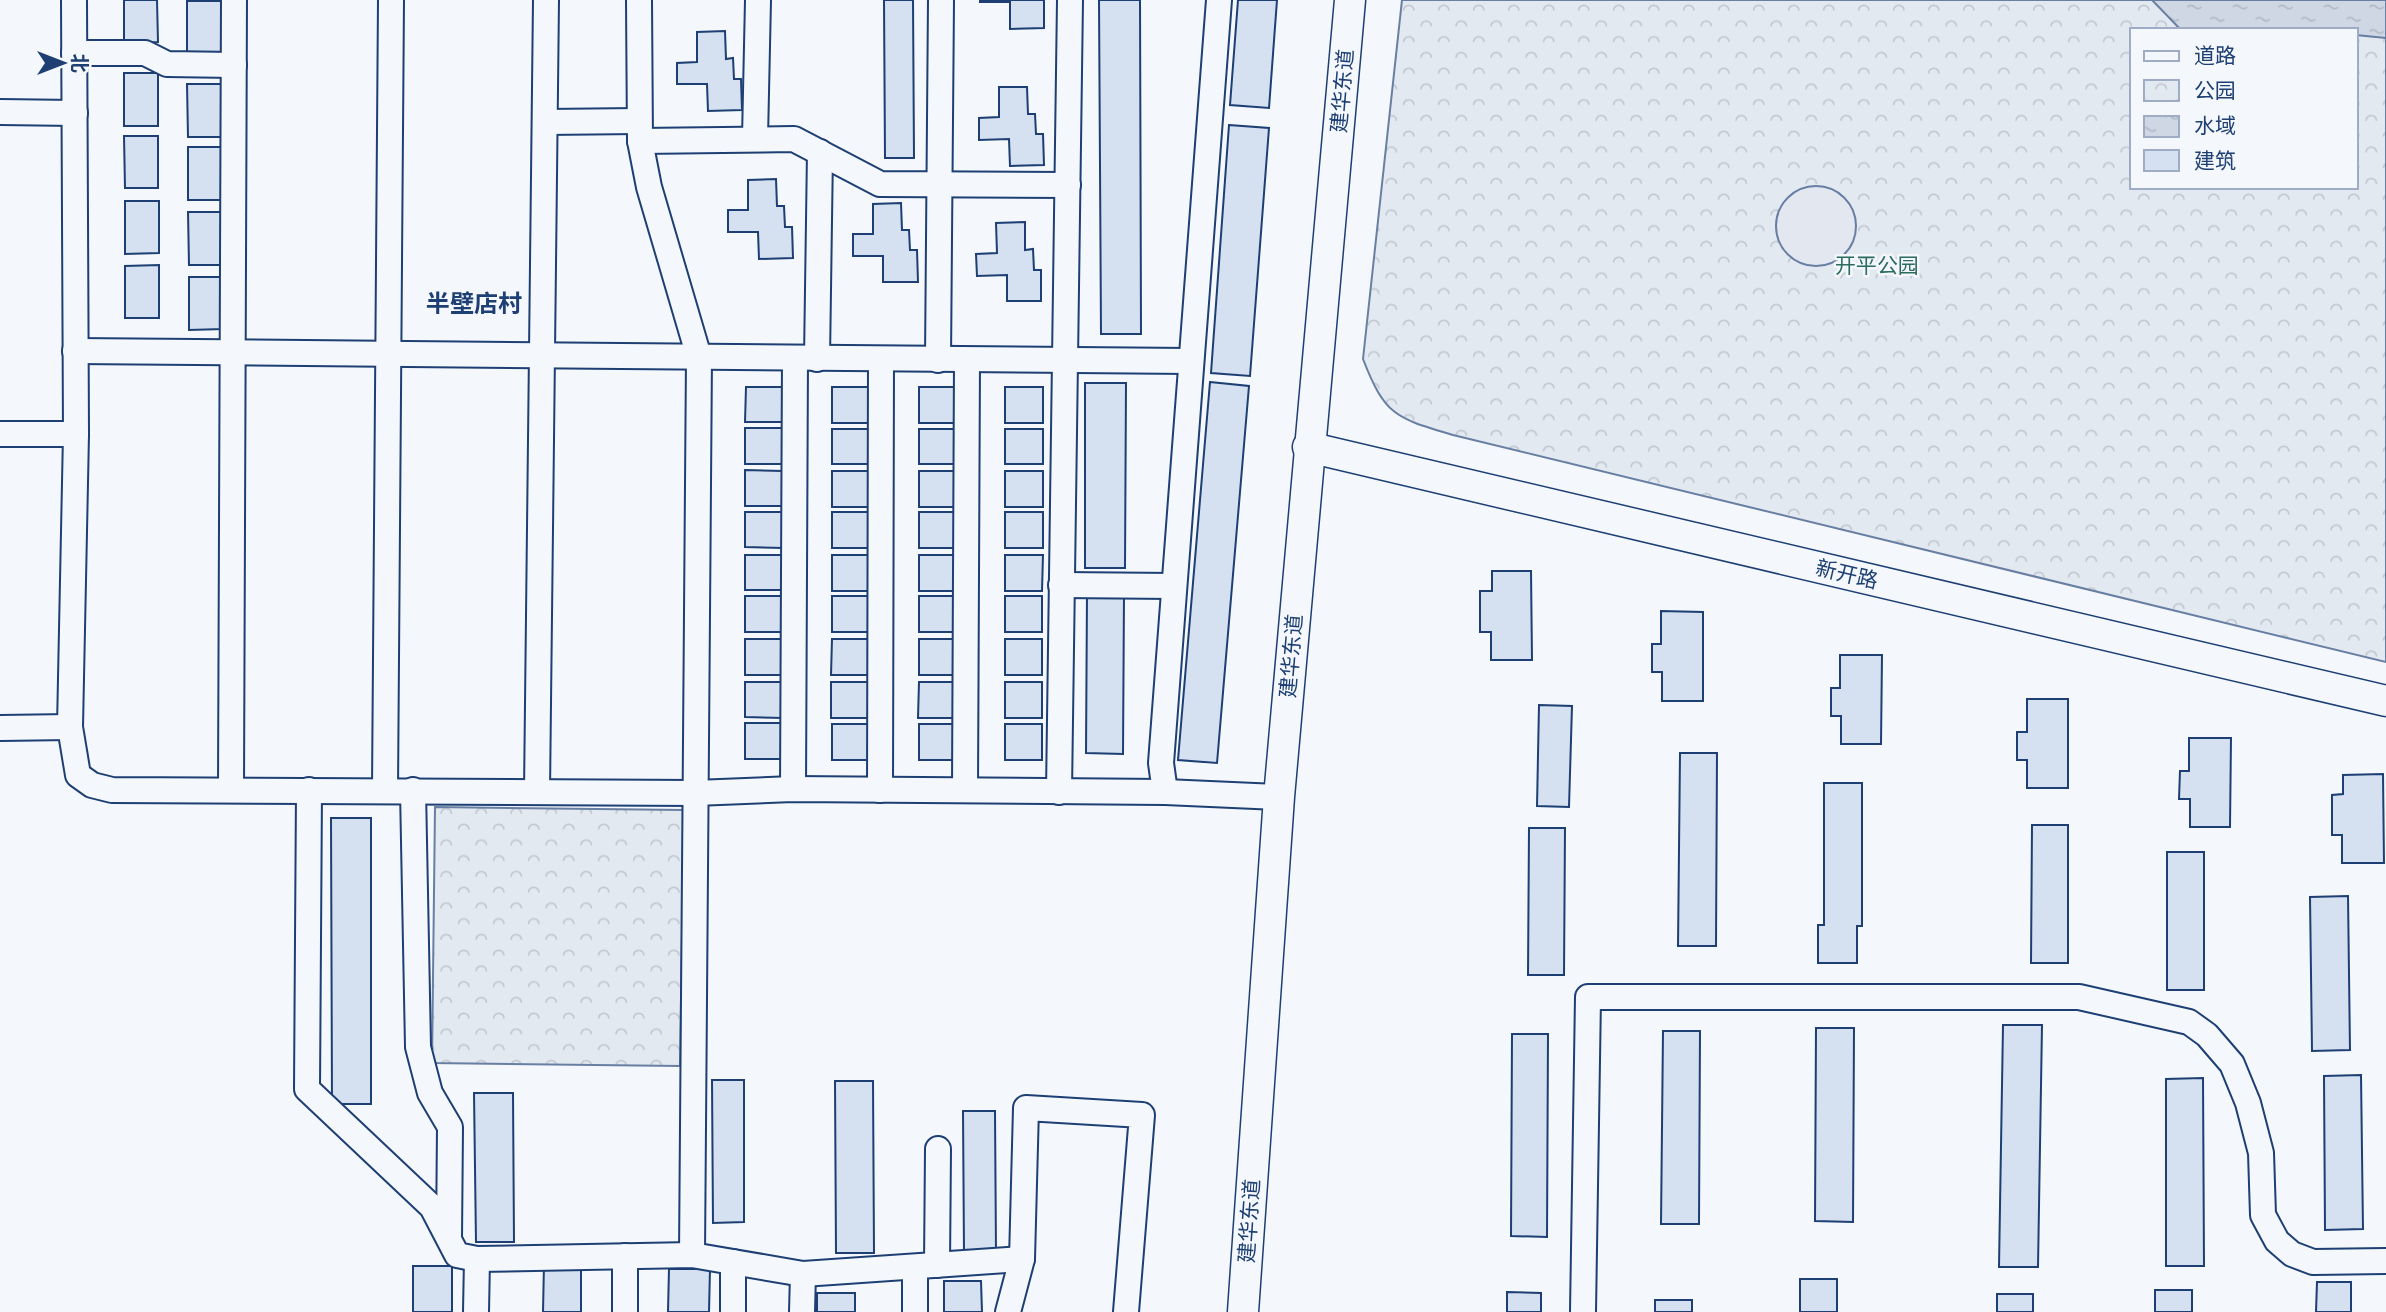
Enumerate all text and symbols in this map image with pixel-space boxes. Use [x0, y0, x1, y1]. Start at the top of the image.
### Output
north arrow [28, 28, 98, 98]
legend [2130, 28, 2358, 189]
text: 道路 [2194, 44, 2236, 67]
street label: 建华东道 [1327, 48, 1357, 134]
text: 北 [69, 53, 90, 73]
text: 公园 [2194, 79, 2236, 102]
text: 水域 [2194, 114, 2236, 137]
text: 建筑 [2194, 149, 2236, 172]
park label: 开平公园 [1835, 254, 1919, 277]
district label: 半壁店村 [426, 290, 522, 317]
street label: 新开路 [1814, 556, 1880, 592]
street label: 建华东道 [1276, 613, 1306, 699]
street label: 建华东道 [1235, 1178, 1263, 1264]

